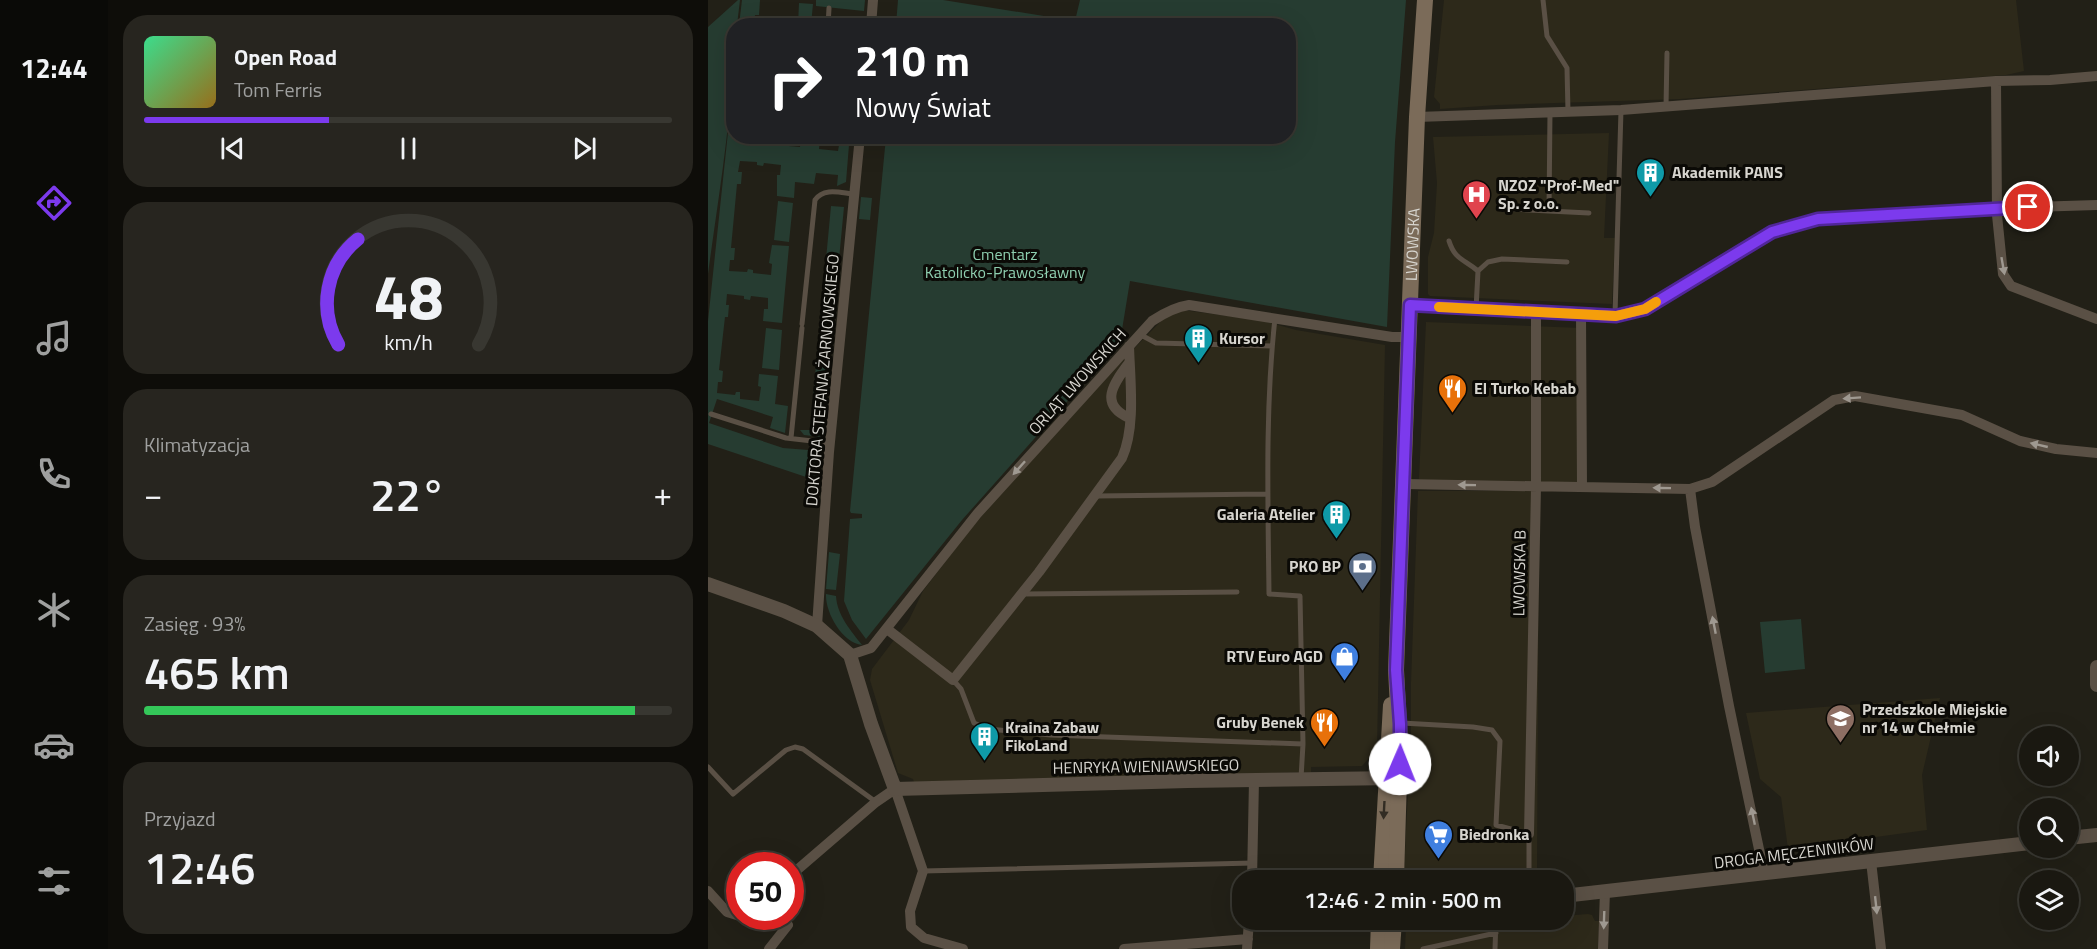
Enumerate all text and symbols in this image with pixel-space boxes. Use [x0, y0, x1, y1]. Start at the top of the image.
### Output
text: 210 m [855, 28, 970, 92]
text: Open Road [234, 40, 337, 74]
icon: right [756, 42, 834, 120]
text: 12:44 [20, 47, 88, 88]
text: Tom Ferris [234, 74, 322, 105]
text: Nowy Świat [855, 86, 991, 127]
icon: previous [216, 132, 249, 165]
icon: pause [392, 132, 425, 165]
icon: next [568, 132, 601, 165]
building icon: Akademik PANS [1635, 156, 1667, 198]
place label: Akademik PANS [1672, 160, 1783, 184]
place label: NZOZ "Prof-Med" Sp. z o.o. [1498, 173, 1619, 215]
hospital icon: NZOZ "Prof-Med" Sp. z o.o. [1461, 178, 1493, 220]
pin [2002, 181, 2053, 232]
icon: directions [33, 182, 75, 224]
icon: arrive [2011, 190, 2044, 223]
street label: LWOWSKA [1399, 207, 1426, 281]
park label: Cmentarz Katolicko-Prawosławny [925, 242, 1086, 284]
text: 48 [373, 248, 443, 343]
street label: DOKTORA STEFANA ŻARNOWSKIEGO [799, 253, 845, 507]
one-way arrow [1999, 257, 2008, 276]
icon: music [33, 317, 75, 359]
building icon: Kursor [1182, 322, 1214, 364]
street label: ORLĄT LWOWSKICH [1023, 323, 1131, 439]
text: km/h [384, 326, 432, 358]
place label: Kursor [1219, 326, 1265, 350]
restaurant icon: El Turko Kebab [1437, 372, 1469, 414]
place label: El Turko Kebab [1474, 376, 1576, 400]
one-way arrow [1842, 393, 1861, 403]
text: Klimatyzacja [144, 429, 250, 460]
one-way arrow [2030, 440, 2048, 450]
icon: phone [33, 453, 75, 495]
text: 22° [370, 460, 446, 528]
one-way arrow [1012, 460, 1026, 475]
text: − [144, 469, 162, 519]
text: + [654, 469, 672, 519]
one-way arrow [1458, 480, 1477, 490]
one-way arrow [1653, 484, 1672, 493]
building icon: Galeria Atelier [1320, 498, 1352, 540]
place label: Galeria Atelier [1217, 502, 1315, 526]
street label: LWOWSKA B [1506, 529, 1532, 616]
bank icon: PKO BP [1346, 550, 1378, 592]
place label: PKO BP [1289, 554, 1342, 578]
icon: climate [33, 589, 75, 631]
text: Zasięg · 93% [144, 608, 246, 639]
one-way arrow [1709, 615, 1718, 634]
text: 465 km [144, 638, 290, 706]
shop icon: RTV Euro AGD [1328, 640, 1360, 682]
place label: RTV Euro AGD [1226, 644, 1323, 668]
place label: Przedszkole Miejskie nr 14 w Chełmie [1862, 697, 2007, 739]
school or university icon: Przedszkole Miejskie nr 14 w Chełmie [1825, 702, 1857, 744]
restaurant icon: Gruby Benek [1309, 706, 1341, 748]
place label: Gruby Benek [1216, 710, 1305, 734]
place label: Kraina Zabaw FikoLand [1005, 715, 1099, 757]
building icon: Kraina Zabaw FikoLand [968, 720, 1000, 762]
icon: car [33, 724, 75, 766]
map controls [2019, 726, 2079, 930]
button: sound [2019, 726, 2079, 786]
position arrow [1368, 732, 1432, 796]
street label: HENRYKA WIENIAWSKIEGO [1052, 752, 1240, 780]
button: search [2019, 798, 2079, 858]
one-way arrow [1379, 800, 1388, 819]
text: Przyjazd [144, 803, 216, 834]
one-way arrow [1748, 806, 1757, 825]
supermarket icon: Biedronka [1422, 818, 1454, 860]
place label: Biedronka [1459, 822, 1530, 846]
street label: DROGA MĘCZENNIKÓW [1713, 831, 1875, 875]
text: 12:46 [144, 833, 256, 901]
speed limit sign: 50 [726, 852, 804, 930]
icon: filters [33, 860, 75, 902]
button: layers [2019, 870, 2079, 930]
text: 12:46 · 2 min · 500 m [1304, 883, 1502, 917]
one-way arrow [1871, 896, 1881, 915]
one-way arrow [1600, 911, 1609, 930]

